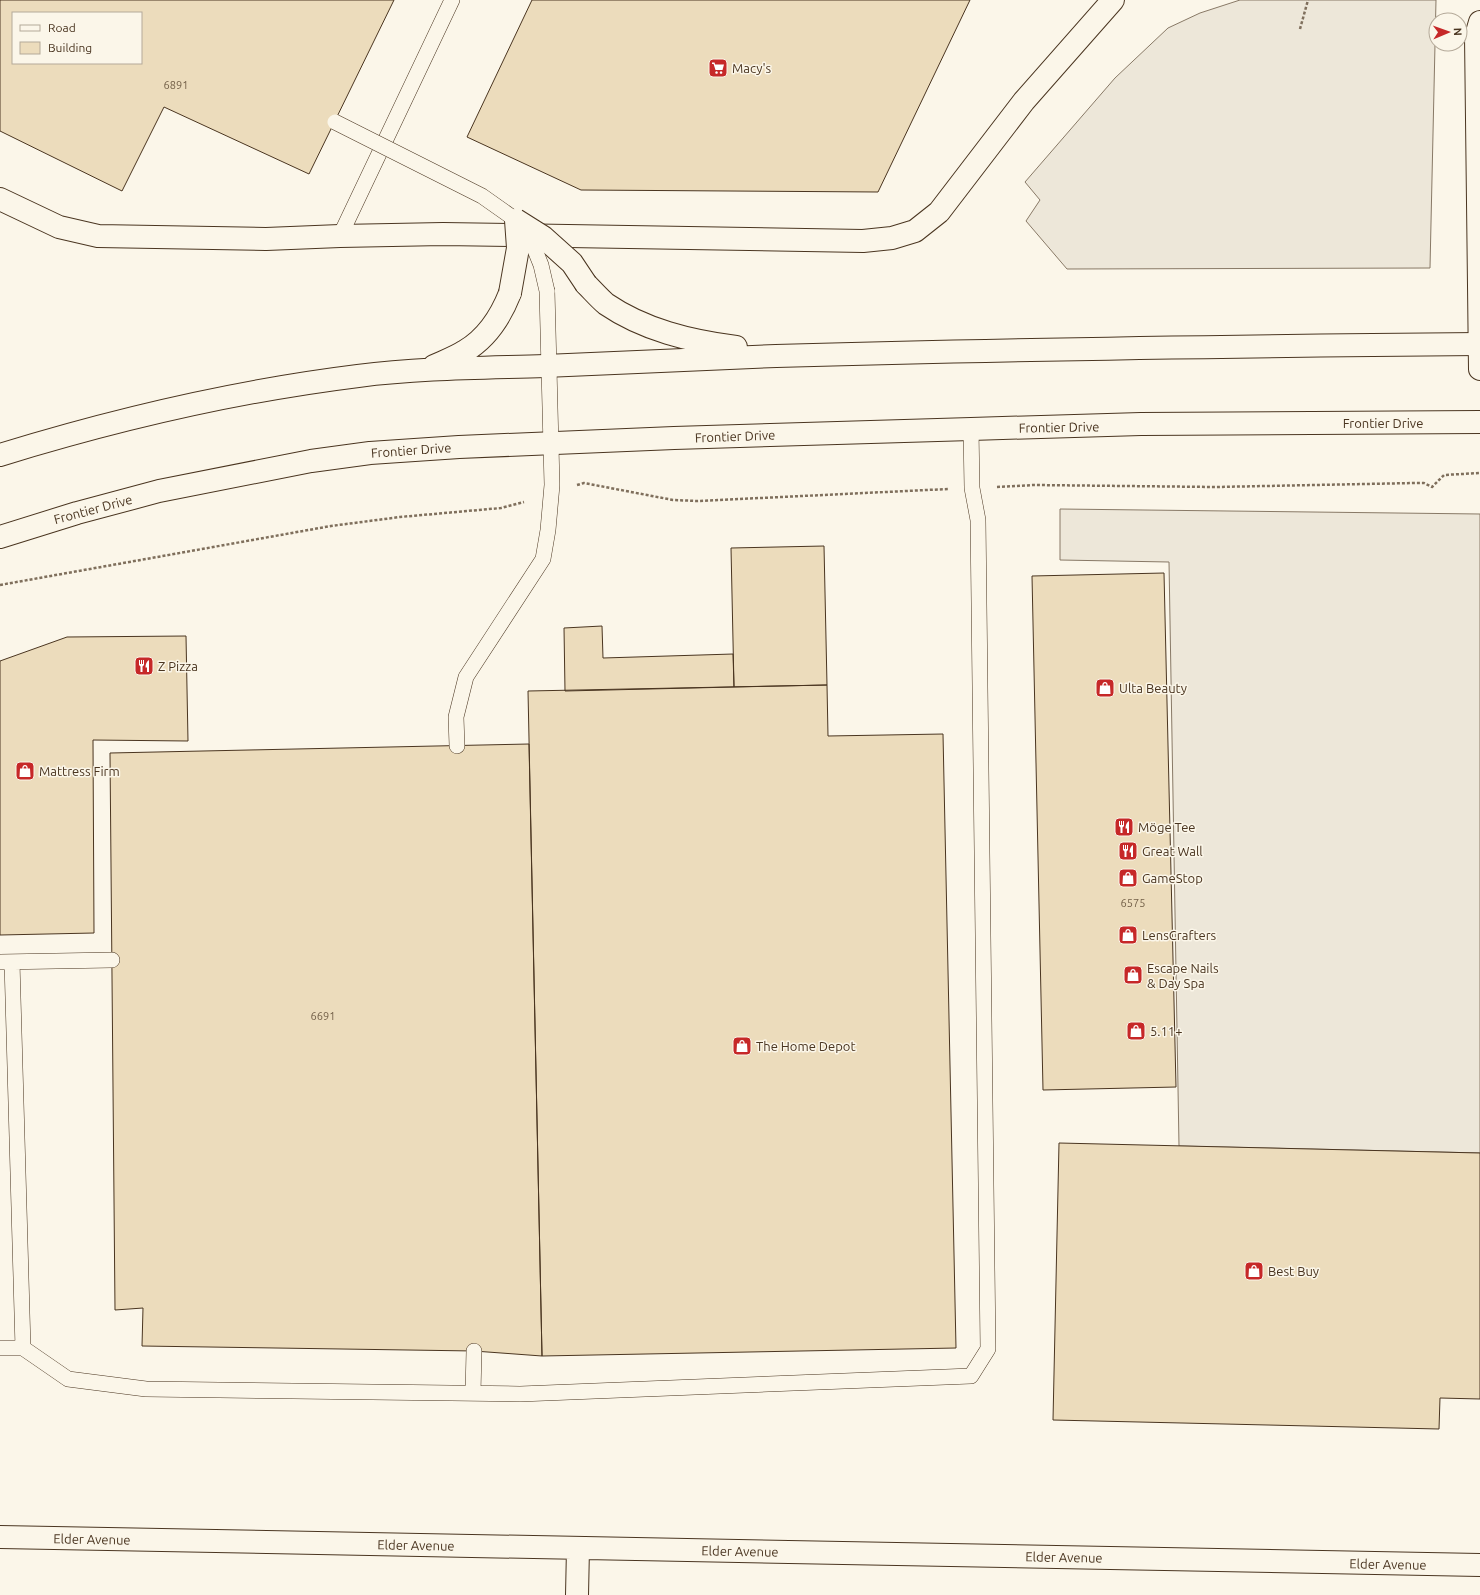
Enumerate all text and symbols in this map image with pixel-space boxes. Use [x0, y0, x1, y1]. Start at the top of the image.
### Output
legend [12, 12, 142, 64]
north arrow [1428, 12, 1468, 52]
text: Road [48, 21, 76, 34]
text: N [1452, 27, 1464, 36]
text: Building [48, 41, 92, 54]
supermarket icon: Macy's [707, 57, 729, 79]
place label: Macy's [732, 61, 772, 75]
house number: 6891 [164, 79, 188, 91]
street label: Frontier Drive [1343, 416, 1423, 430]
street label: Frontier Drive [1019, 419, 1099, 435]
street label: Frontier Drive [694, 428, 776, 444]
street label: Frontier Drive [370, 440, 452, 460]
street label: Frontier Drive [52, 492, 134, 526]
restaurant icon: Z Pizza [133, 655, 155, 677]
place label: Z Pizza [158, 659, 198, 673]
shop icon: Ulta Beauty [1094, 677, 1116, 699]
place label: Ulta Beauty [1119, 681, 1187, 695]
shop icon: Mattress Firm [14, 760, 36, 782]
place label: Mattress Firm [39, 764, 120, 778]
restaurant icon: Möge Tee [1113, 816, 1135, 838]
place label: Möge Tee [1138, 820, 1196, 834]
restaurant icon: Great Wall [1117, 840, 1139, 862]
place label: Great Wall [1142, 844, 1203, 858]
shop icon: GameStop [1117, 867, 1139, 889]
place label: GameStop [1142, 871, 1203, 885]
house number: 6575 [1121, 897, 1145, 909]
shop icon: LensCrafters [1117, 924, 1139, 946]
place label: LensCrafters [1142, 928, 1217, 942]
place label: Escape Nails & Day Spa [1147, 961, 1219, 990]
shop icon: Escape Nails & Day Spa [1122, 964, 1144, 986]
house number: 6691 [311, 1010, 335, 1022]
shop icon: 5.11+ [1125, 1020, 1147, 1042]
place label: 5.11+ [1150, 1024, 1183, 1038]
shop icon: The Home Depot [731, 1035, 753, 1057]
place label: The Home Depot [756, 1039, 856, 1053]
shop icon: Best Buy [1243, 1260, 1265, 1282]
place label: Best Buy [1268, 1264, 1319, 1278]
street label: Elder Avenue [53, 1531, 131, 1547]
street label: Elder Avenue [377, 1537, 455, 1553]
street label: Elder Avenue [701, 1543, 779, 1559]
street label: Elder Avenue [1025, 1549, 1103, 1565]
street label: Elder Avenue [1349, 1556, 1427, 1572]

